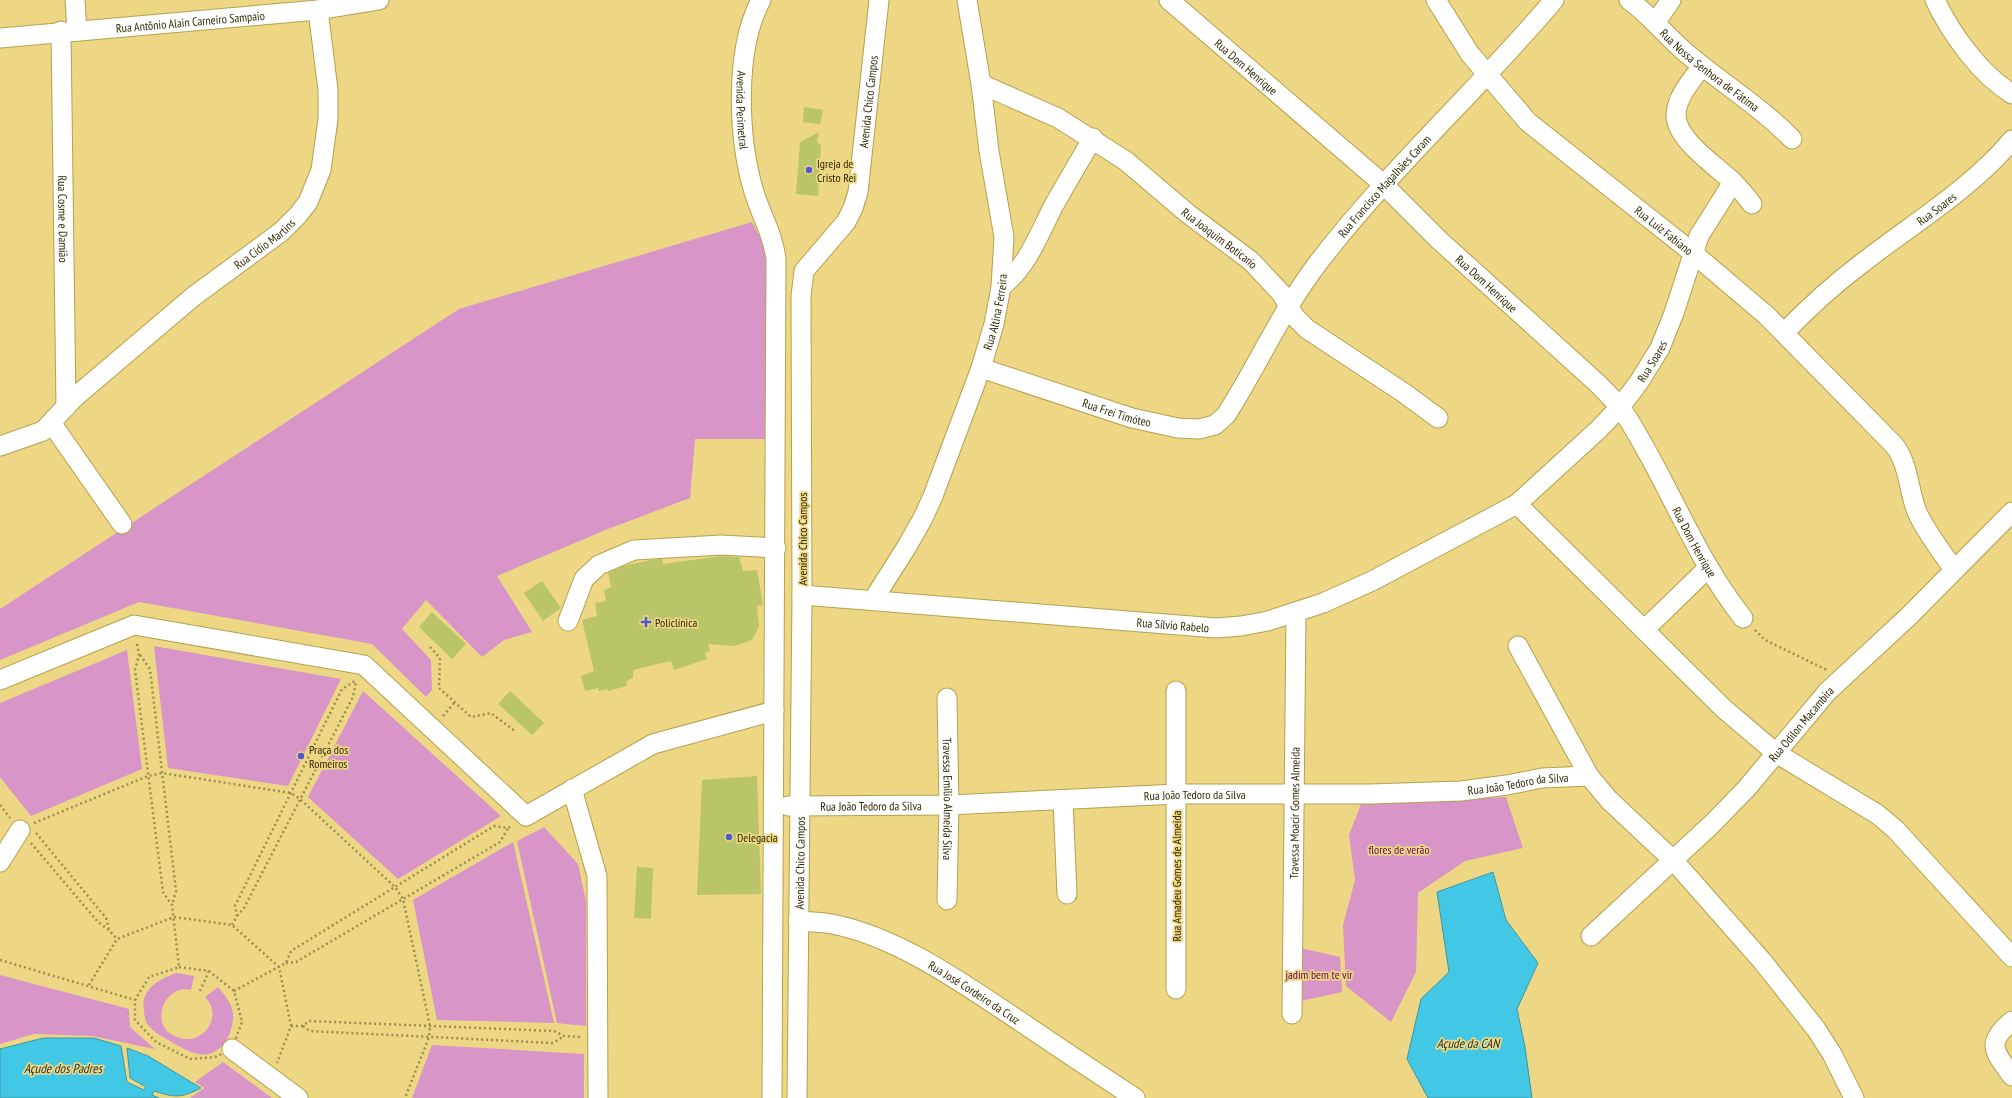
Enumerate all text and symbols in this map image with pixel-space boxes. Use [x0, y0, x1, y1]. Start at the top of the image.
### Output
street label: Rua Antônio Alain Carneiro Sampaio [115, 7, 265, 35]
street label: Rua Nossa Senhora de Fátima [1657, 25, 1763, 114]
street label: Rua Dom Henrique [1212, 35, 1281, 98]
street label: Avenida Chico Campos [855, 55, 880, 149]
street label: Avenida Perimetral [734, 70, 752, 150]
street label: Rua Francisco Magalhães Caram [1334, 131, 1434, 240]
place label: Igreja de Cristo Rei [817, 156, 856, 185]
marker: Igreja de Cristo Rei [804, 165, 814, 175]
street label: Rua Cosme e Damião [55, 175, 72, 263]
street label: Rua Soares [1913, 189, 1959, 228]
street label: Rua Luiz Fabiano [1632, 202, 1696, 258]
street label: Rua Joaquim Boticario [1179, 204, 1261, 271]
street label: Rua Cídio Martins [231, 215, 298, 272]
street label: Rua Dom Henrique [1453, 252, 1521, 315]
street label: Rua Altina Ferreira [979, 273, 1009, 352]
street label: Rua Soares [1633, 338, 1670, 385]
street label: Rua Frei Timóteo [1081, 395, 1152, 429]
street label: Avenida Chico Campos [795, 493, 810, 585]
street label: Rua Dom Henrique [1670, 504, 1720, 580]
street label: Rua Sílvio Rabelo [1136, 614, 1210, 635]
place label: Policlínica [655, 615, 697, 630]
marker: Policlínica [640, 616, 652, 628]
street label: Rua Odilon Macambira [1765, 682, 1837, 764]
street label: Travessa Emilio Almeida Silva [940, 738, 957, 861]
place label: Praça dos Romeiros [309, 742, 348, 771]
street label: Travessa Moacir Gomes Almeida [1286, 747, 1302, 879]
marker: Praça dos Romeiros [296, 751, 306, 761]
street label: Rua João Tedoro da Silva [1467, 769, 1569, 798]
street label: Rua João Tedoro da Silva [1144, 787, 1246, 803]
street label: Rua João Tedoro da Silva [820, 798, 922, 813]
street label: Rua Amadeu Gomes de Almeida [1169, 810, 1184, 941]
street label: Avenida Chico Campos [791, 816, 807, 910]
place label: Delegacia [737, 830, 778, 845]
marker: Delegacia [724, 832, 734, 842]
park label: flores de verão [1368, 842, 1430, 857]
street label: Rua José Cordeiro da Cruz [926, 957, 1023, 1027]
park label: jadim bem te vir [1285, 967, 1353, 982]
water label: Açude da CAN [1437, 1035, 1501, 1052]
water label: Açude dos Padres [24, 1060, 104, 1077]

